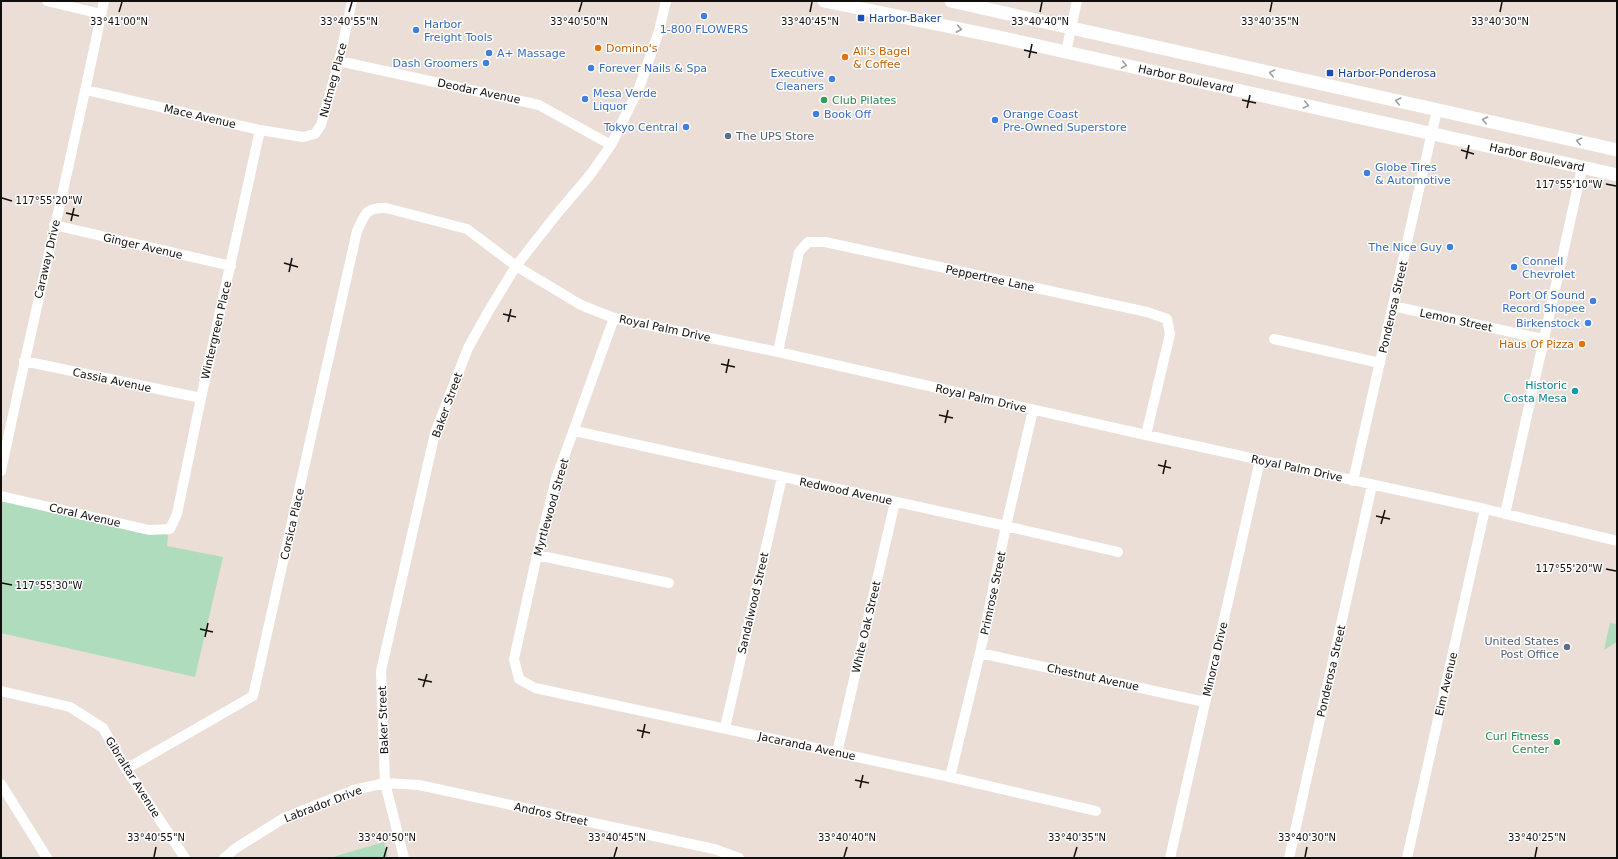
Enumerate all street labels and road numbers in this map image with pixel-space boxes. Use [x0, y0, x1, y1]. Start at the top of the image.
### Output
street label: Nutmeg Place [317, 41, 350, 119]
street label: Harbor Boulevard [1137, 62, 1234, 96]
street label: Deodar Avenue [436, 76, 522, 107]
street label: Mace Avenue [163, 102, 237, 131]
street label: Harbor Boulevard [1488, 141, 1586, 175]
street label: Caraway Drive [32, 218, 63, 300]
street label: Ginger Avenue [102, 231, 184, 262]
street label: Ponderosa Street [1377, 259, 1411, 354]
street label: Peppertree Lane [944, 263, 1036, 294]
street label: Wintergreen Place [199, 279, 234, 381]
street label: Lemon Street [1418, 306, 1494, 335]
street label: Royal Palm Drive [618, 312, 712, 345]
street label: Cassia Avenue [71, 366, 153, 395]
street label: Baker Street [430, 370, 466, 440]
street label: Royal Palm Drive [934, 382, 1028, 415]
street label: Royal Palm Drive [1250, 452, 1344, 485]
street label: Myrtlewood Street [531, 456, 572, 557]
street label: Redwood Avenue [798, 475, 894, 508]
street label: Corsica Place [278, 487, 307, 561]
street label: Coral Avenue [48, 501, 122, 530]
street label: Primrose Street [978, 549, 1009, 636]
street label: Sandalwood Street [735, 550, 772, 655]
street label: White Oak Street [850, 579, 884, 674]
street label: Minorca Drive [1201, 620, 1230, 698]
street label: Ponderosa Street [1315, 623, 1349, 718]
street label: Elm Avenue [1433, 651, 1460, 717]
street label: Chestnut Avenue [1046, 661, 1140, 694]
street label: Baker Street [376, 685, 391, 754]
street label: Jacaranda Avenue [756, 730, 857, 763]
street label: Gibraltar Avenue [102, 734, 163, 820]
street label: Labrador Drive [282, 784, 364, 825]
street label: Andros Street [513, 800, 590, 829]

